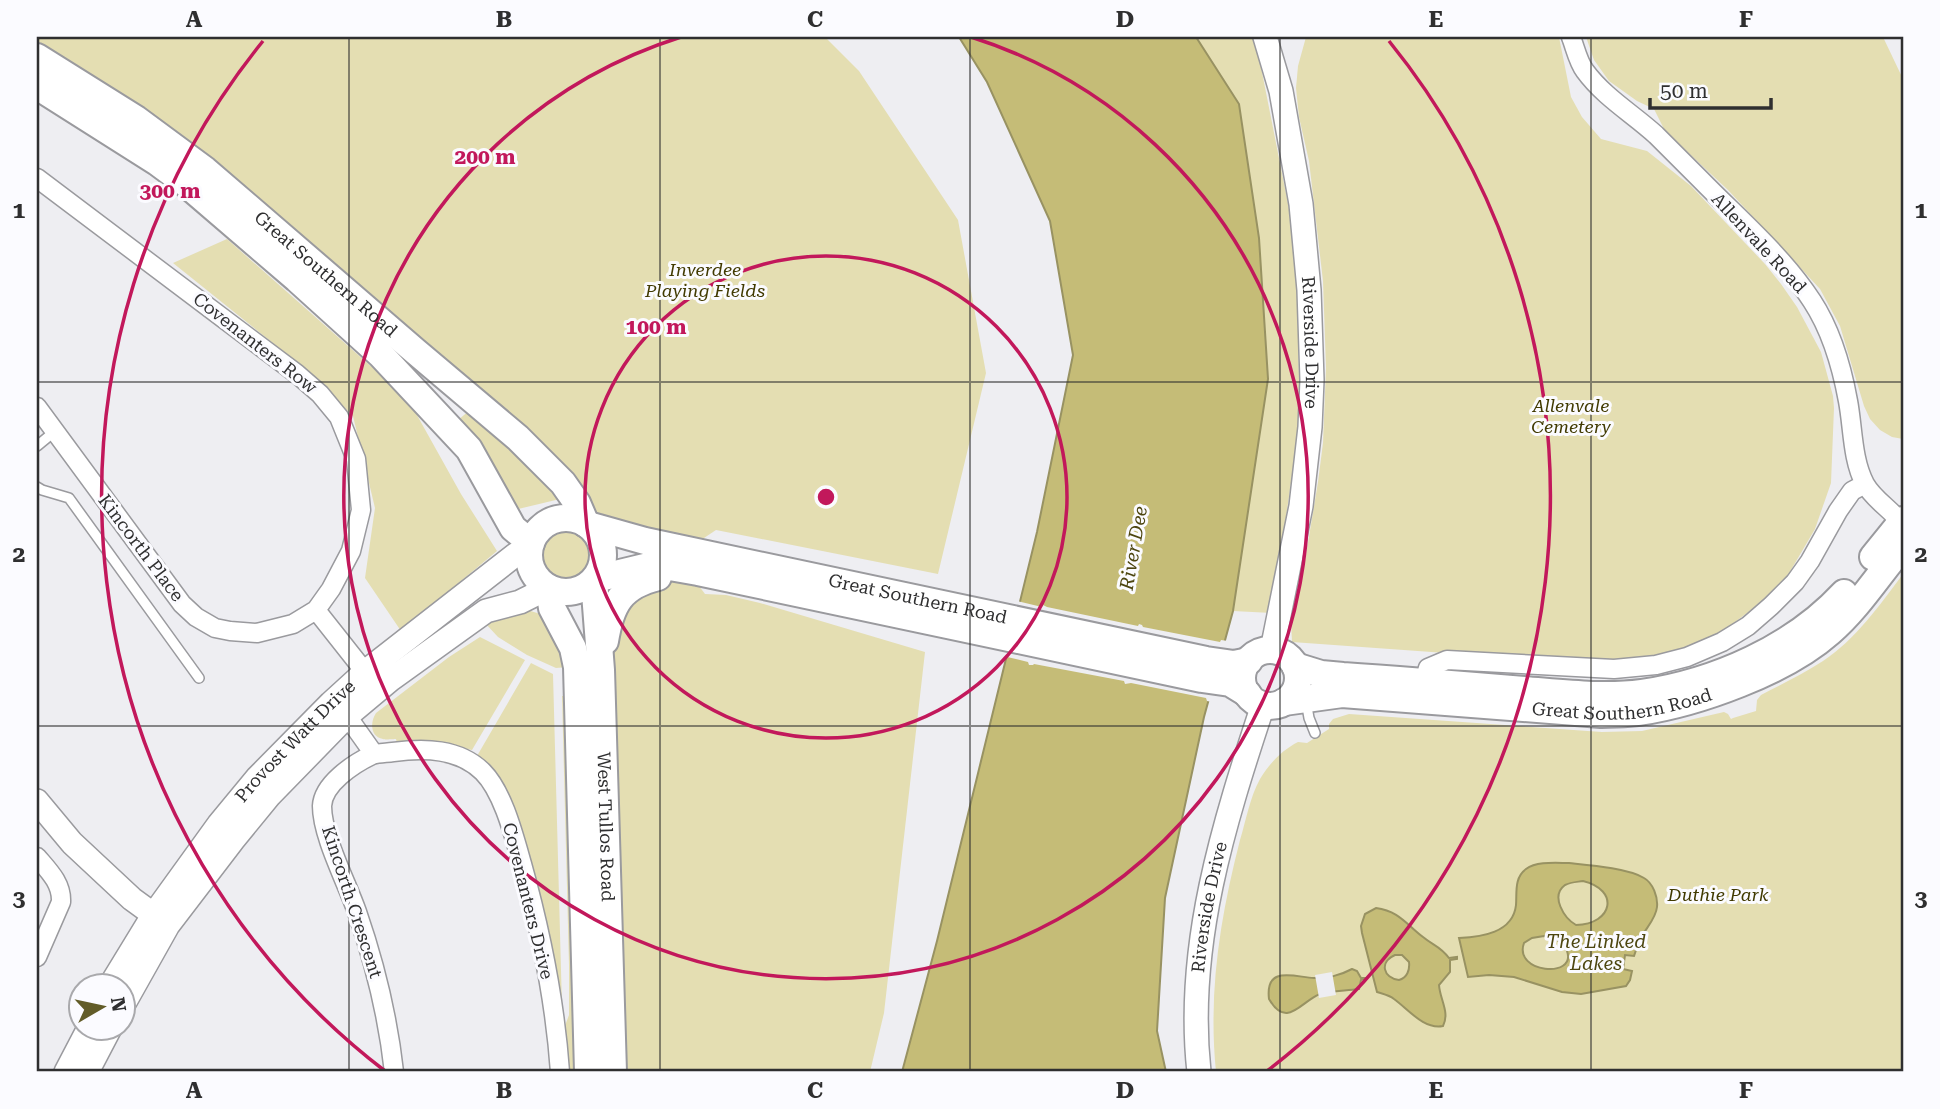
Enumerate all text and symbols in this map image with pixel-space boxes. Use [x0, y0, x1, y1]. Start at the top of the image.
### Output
text: A [186, 6, 203, 33]
text: B [496, 6, 512, 33]
text: C [807, 6, 823, 33]
text: D [1116, 6, 1134, 33]
text: E [1429, 6, 1443, 33]
text: F [1739, 6, 1753, 33]
scale bar [1650, 66, 1770, 110]
text: 50 m [1660, 79, 1708, 103]
text: 200 m [455, 145, 515, 169]
text: 300 m [140, 179, 200, 203]
street label: Allenvale Road [1708, 188, 1811, 297]
text: 1 [13, 197, 26, 224]
text: 1 [1915, 197, 1928, 224]
street label: Great Southern Road [250, 206, 402, 341]
park label: Inverdee Playing Fields [644, 259, 765, 301]
street label: Riverside Drive [1298, 275, 1323, 410]
street label: Covenanters Row [189, 288, 321, 398]
text: 100 m [626, 315, 686, 339]
park label: Allenvale Cemetery [1531, 395, 1612, 437]
centre of rings [814, 485, 838, 509]
street label: Kincorth Place [94, 490, 189, 605]
water label: River Dee [1115, 504, 1152, 593]
text: 2 [13, 541, 25, 568]
text: 2 [1915, 541, 1927, 568]
street label: Great Southern Road [827, 569, 1009, 628]
street label: Provost Watt Drive [230, 675, 359, 806]
street label: Great Southern Road [1531, 683, 1715, 724]
street label: West Tullos Road [593, 751, 619, 902]
street label: Covenanters Drive [499, 820, 558, 981]
street label: Kincorth Crescent [318, 823, 387, 981]
street label: Riverside Drive [1187, 839, 1231, 974]
park label: Duthie Park [1667, 884, 1769, 905]
text: 3 [13, 885, 26, 912]
text: 3 [1915, 885, 1928, 912]
water label: The Linked Lakes [1546, 930, 1646, 975]
north arrow [66, 972, 136, 1042]
text: N [106, 995, 131, 1014]
text: A [186, 1077, 203, 1104]
text: B [496, 1077, 512, 1104]
text: C [807, 1077, 823, 1104]
text: D [1116, 1077, 1134, 1104]
text: E [1429, 1077, 1443, 1104]
text: F [1739, 1077, 1753, 1104]

